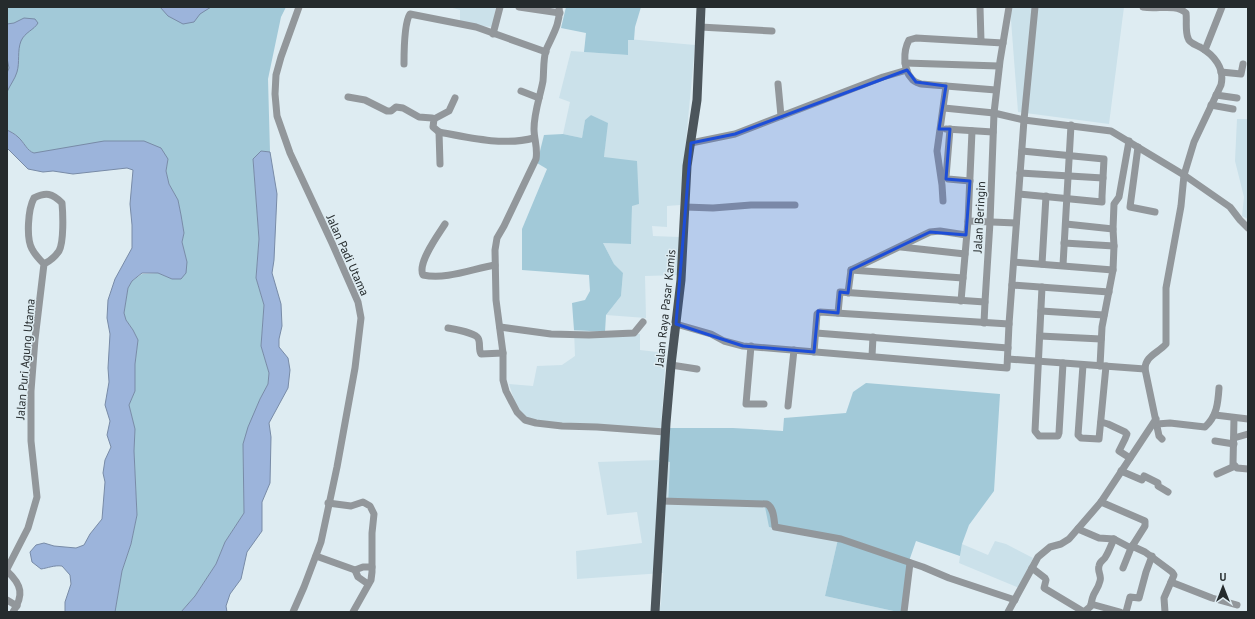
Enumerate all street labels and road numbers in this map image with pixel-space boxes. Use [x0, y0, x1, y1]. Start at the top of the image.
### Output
street label: Jalan Beringin [970, 181, 988, 254]
street label: Jalan Padi Utama [323, 211, 373, 298]
street label: Jalan Raya Pasar Kamis [651, 249, 679, 368]
street label: Jalan Puri Agung Utama [12, 298, 38, 421]

